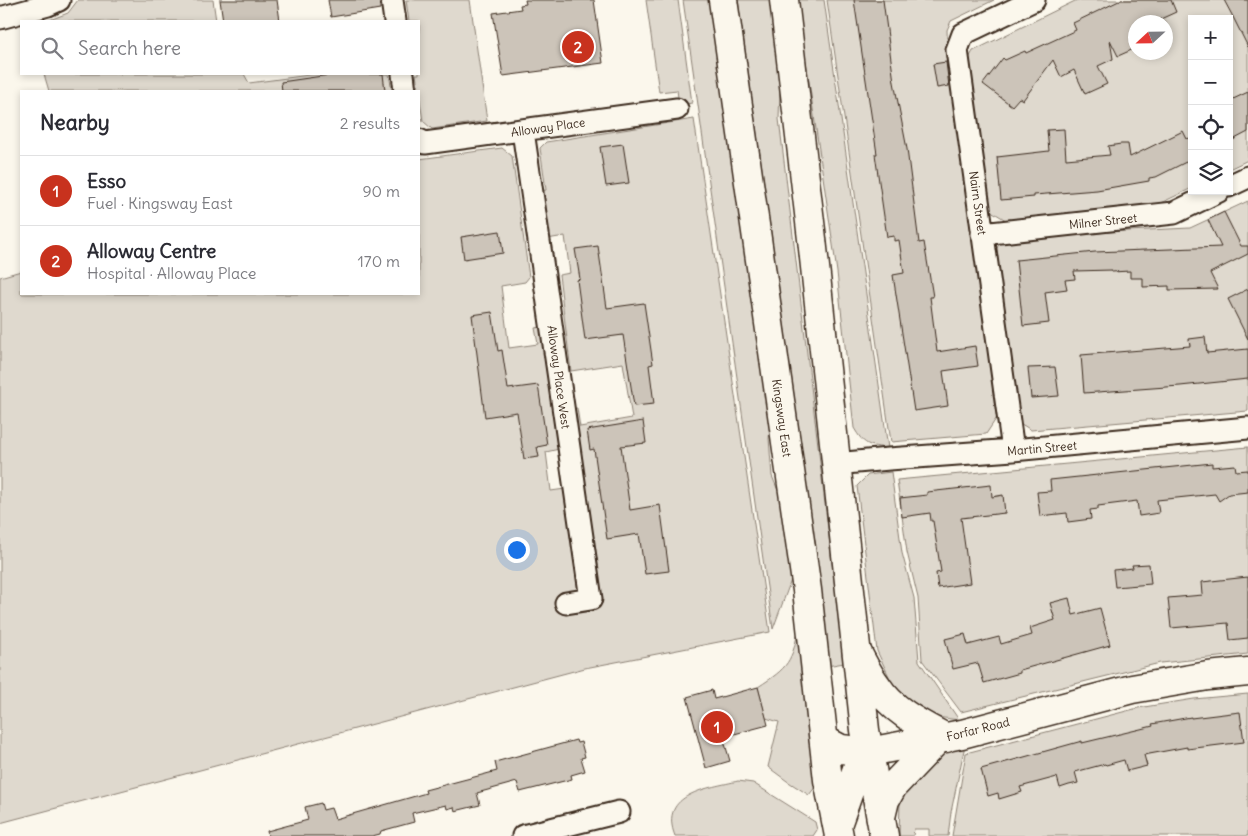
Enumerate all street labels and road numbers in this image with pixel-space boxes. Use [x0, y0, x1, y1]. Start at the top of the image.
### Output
street label: Alloway Place [510, 114, 586, 140]
street label: Nairn Street [966, 170, 990, 236]
street label: Milner Street [1068, 210, 1138, 232]
street label: Alloway Place West [544, 324, 574, 430]
street label: Kingsway East [769, 378, 795, 458]
street label: Martin Street [1006, 437, 1078, 459]
street label: Forfar Road [945, 714, 1011, 744]

